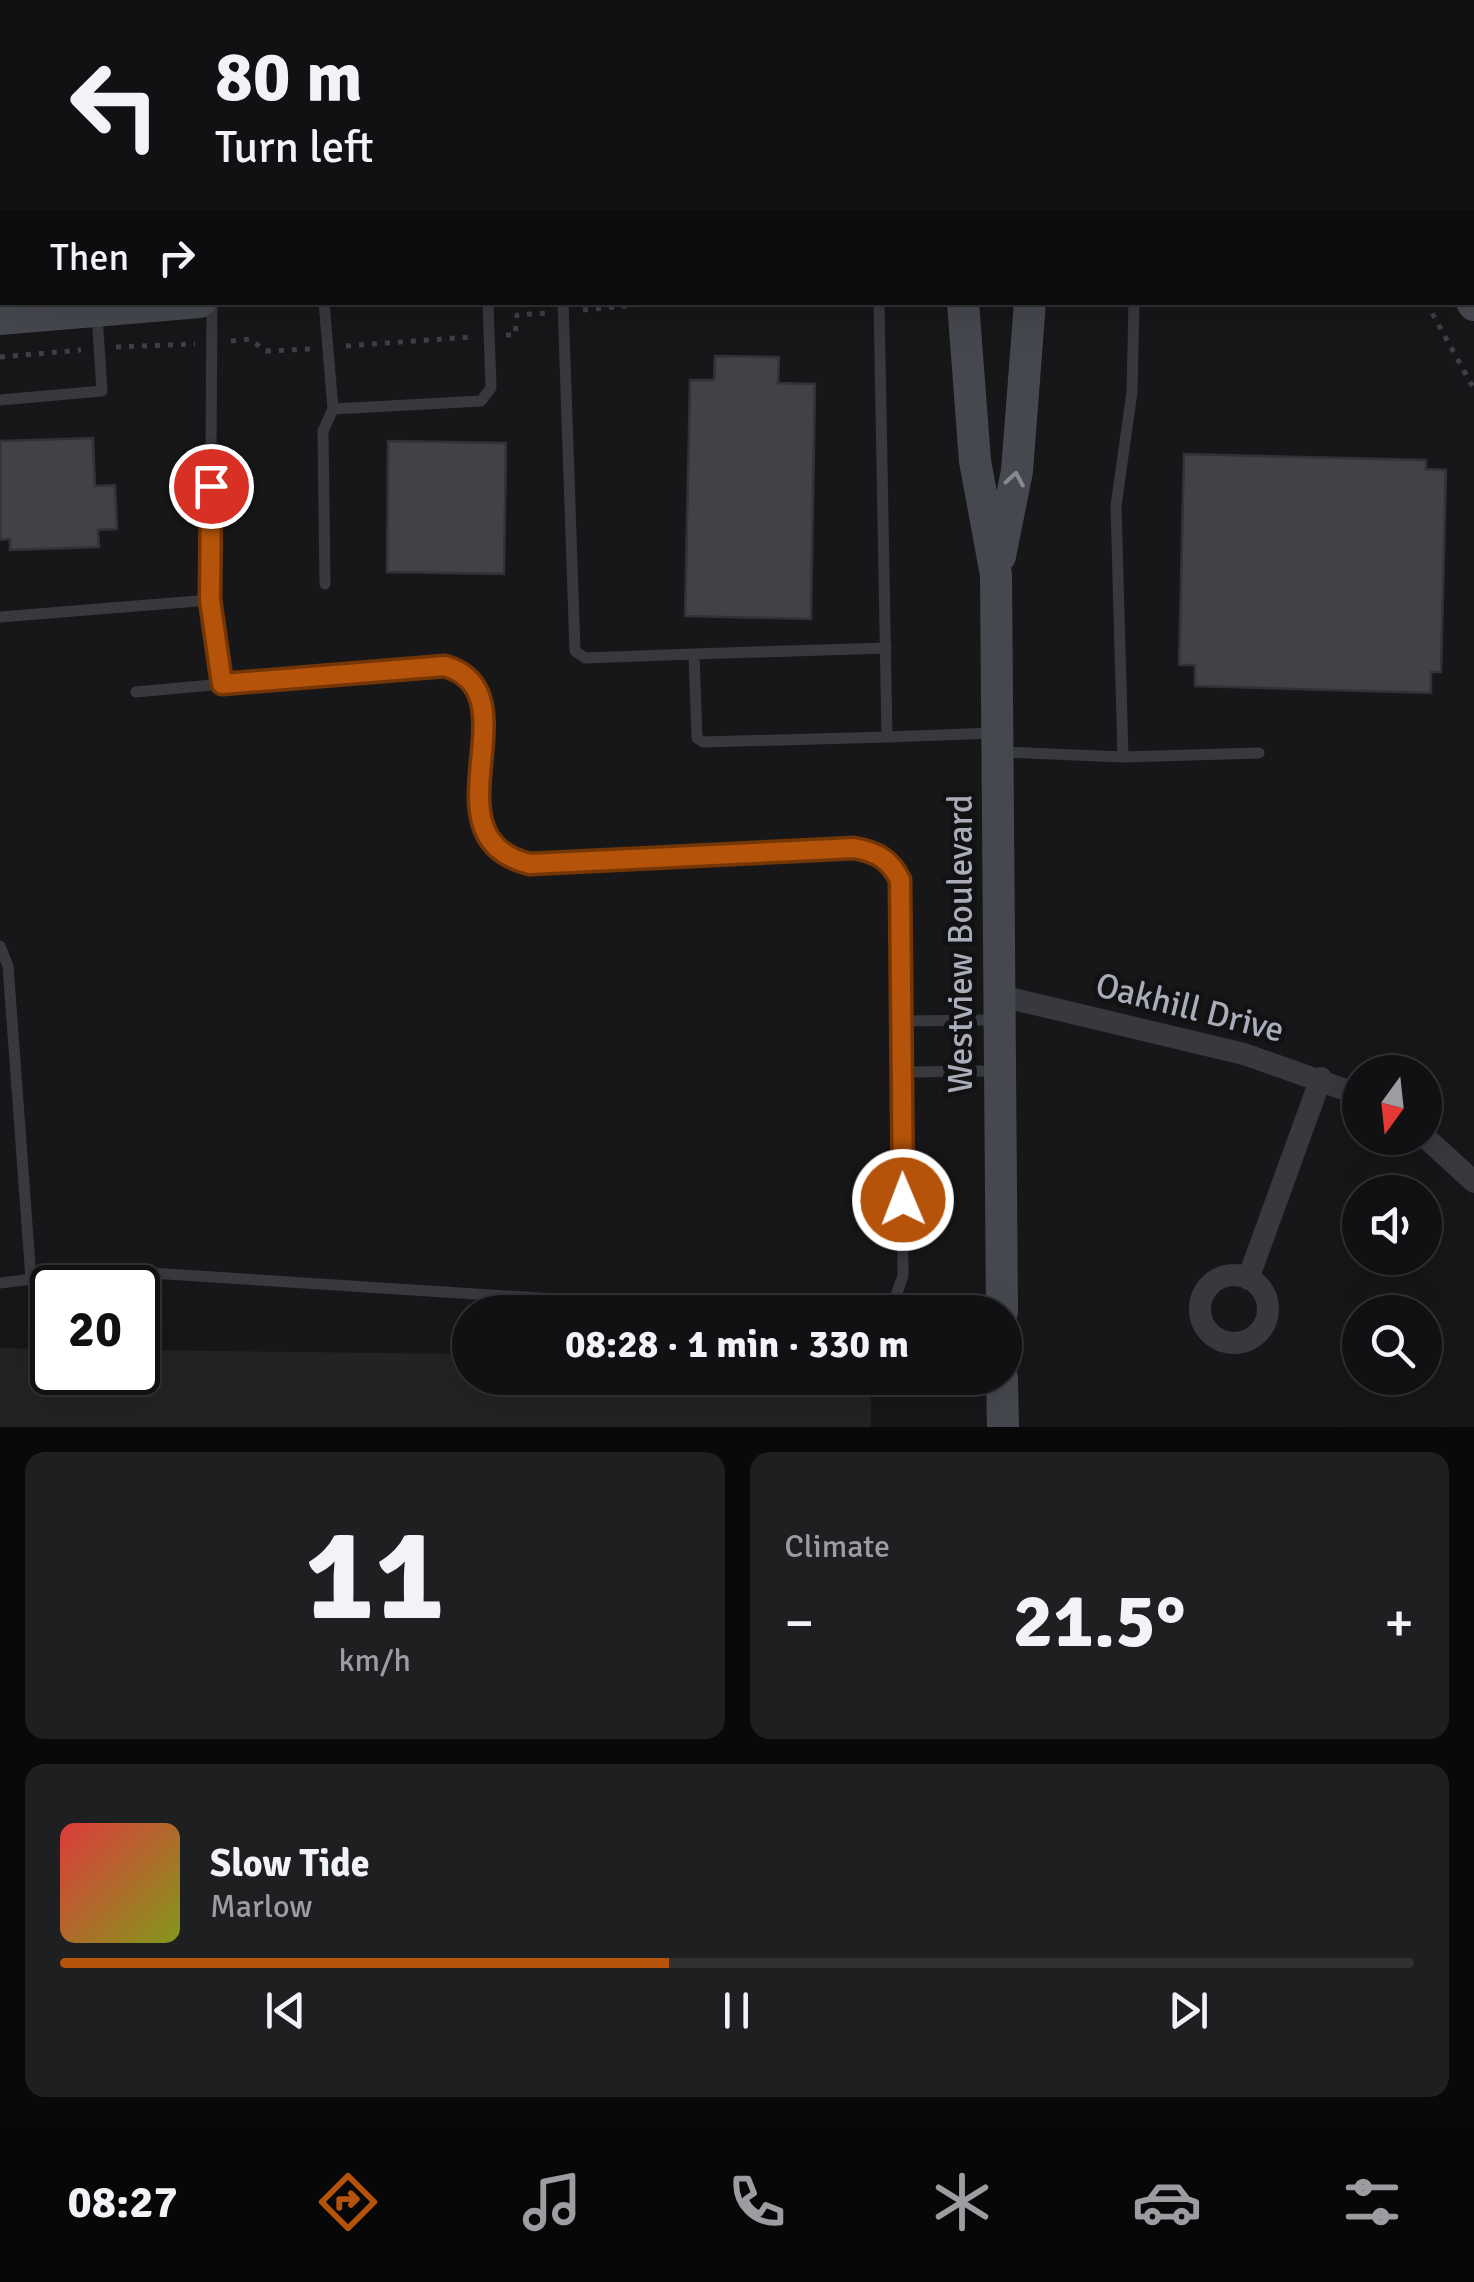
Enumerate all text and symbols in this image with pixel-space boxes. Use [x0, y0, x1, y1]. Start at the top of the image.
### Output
text: 80 m [215, 34, 363, 120]
icon: left [50, 40, 180, 170]
text: Turn left [215, 120, 374, 175]
icon: right [149, 230, 204, 285]
text: Then [50, 234, 129, 281]
pin [169, 444, 254, 529]
icon: arrive [184, 459, 239, 514]
one-way arrow [1004, 471, 1025, 487]
street label: Westview Boulevard [939, 794, 982, 1094]
street label: Oakhill Drive [1091, 963, 1289, 1052]
north arrow [1342, 1055, 1442, 1155]
map controls [1342, 1055, 1442, 1395]
position arrow [851, 1148, 955, 1252]
button: sound [1342, 1175, 1442, 1275]
speed limit sign: 20 [30, 1265, 160, 1395]
button: search [1342, 1295, 1442, 1395]
text: 08:28 · 1 min · 330 m [565, 1321, 909, 1368]
text: 11 [305, 1496, 445, 1656]
text: Climate [785, 1527, 890, 1566]
text: 21.5° [1013, 1575, 1186, 1668]
text: − [785, 1589, 814, 1657]
text: + [1384, 1589, 1414, 1657]
text: km/h [339, 1641, 411, 1680]
text: Slow Tide [210, 1840, 370, 1887]
text: Marlow [210, 1887, 312, 1926]
icon: previous [258, 1983, 313, 2038]
icon: pause [709, 1983, 764, 2038]
icon: next [1161, 1983, 1216, 2038]
icon: directions [313, 2167, 383, 2237]
icon: music [517, 2167, 587, 2237]
icon: phone [722, 2167, 792, 2237]
icon: climate [927, 2167, 997, 2237]
icon: car [1132, 2167, 1202, 2237]
icon: filters [1337, 2167, 1407, 2237]
text: 08:27 [67, 2175, 178, 2230]

